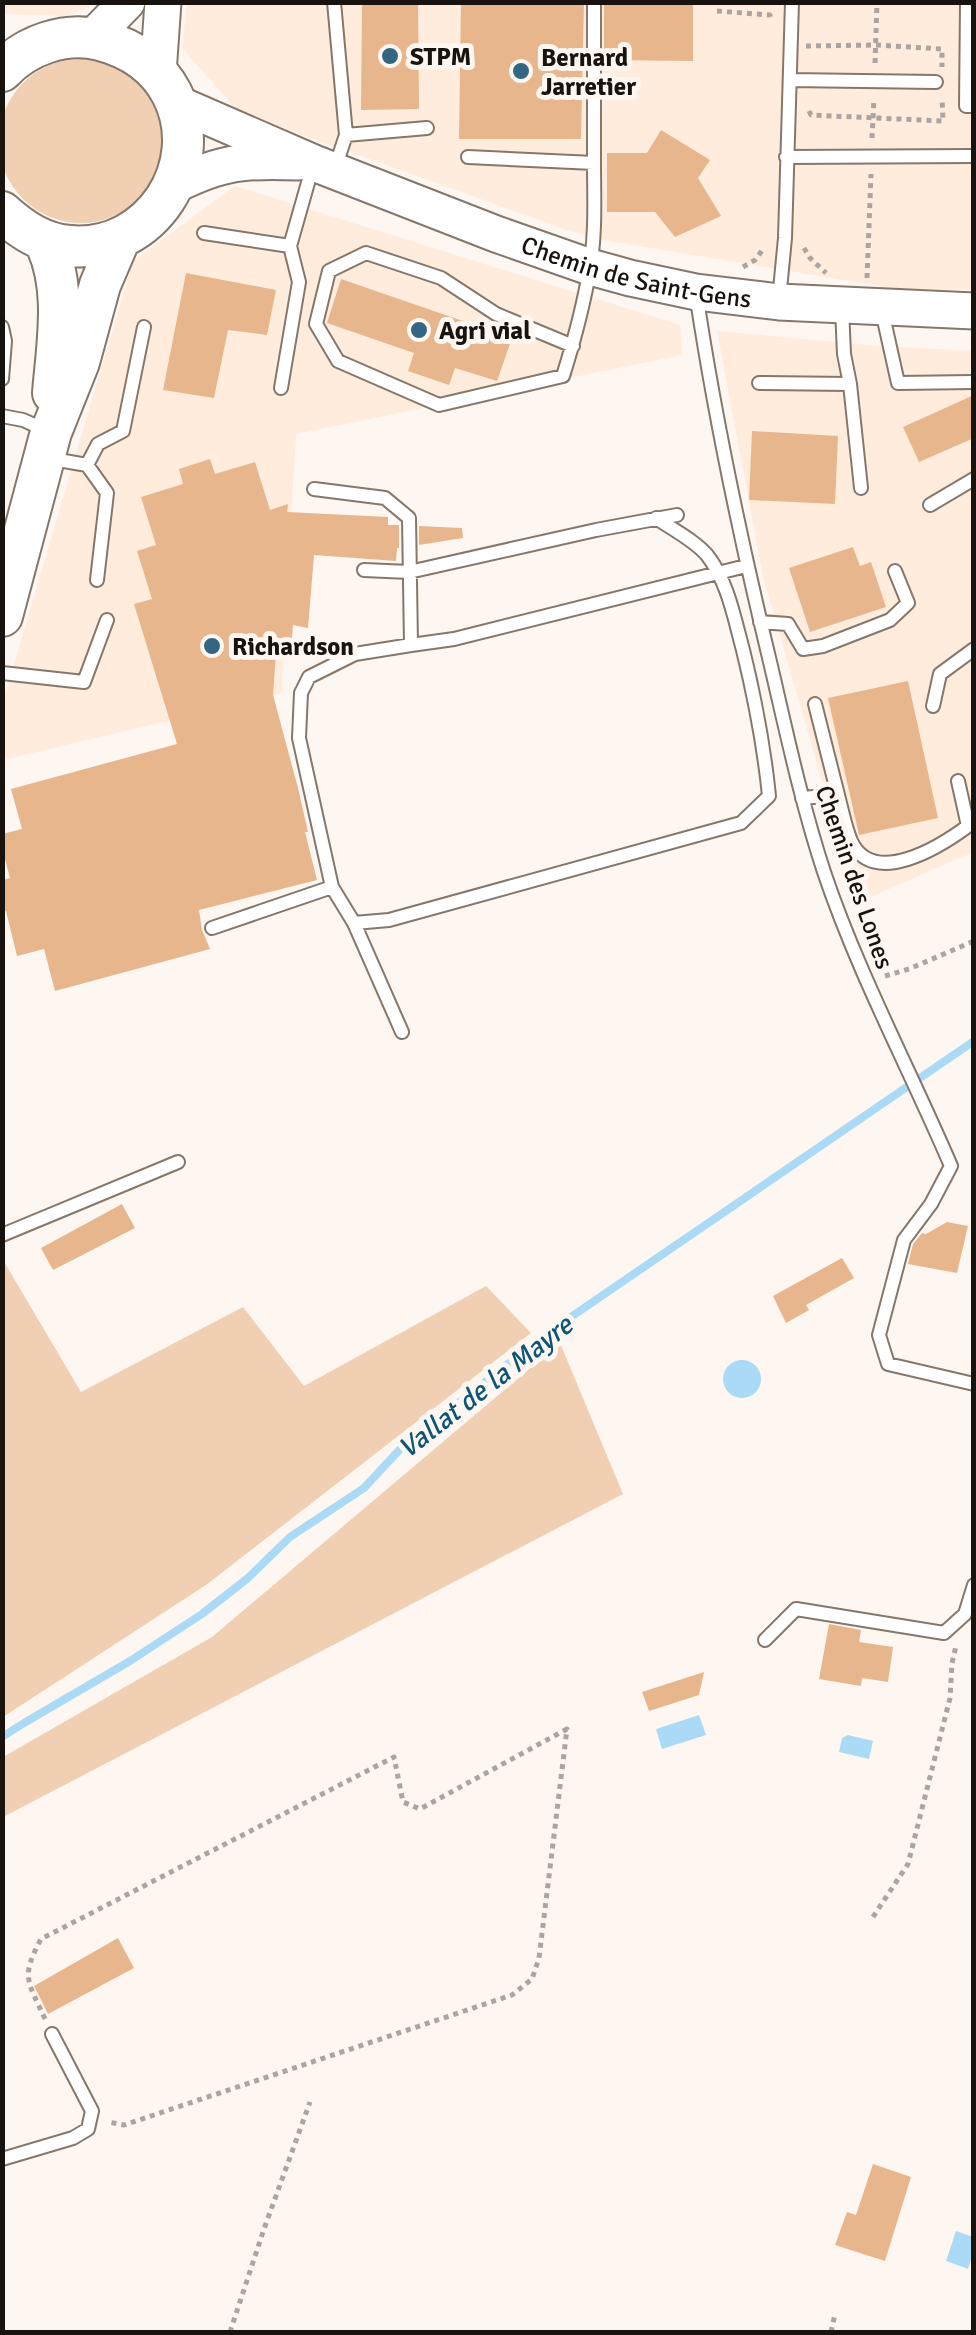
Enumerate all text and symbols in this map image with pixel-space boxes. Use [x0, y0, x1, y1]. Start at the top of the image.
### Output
place label: STPM [410, 41, 471, 72]
place label: Bernard Jarretier [541, 42, 636, 102]
marker: STPM [379, 45, 401, 67]
marker: Bernard Jarretier [510, 60, 532, 82]
street label: Chemin de Saint-Gens [517, 229, 753, 315]
place label: Agri vial [439, 315, 531, 346]
marker: Agri vial [408, 319, 430, 341]
place label: Richardson [232, 631, 354, 662]
marker: Richardson [201, 635, 223, 657]
street label: Chemin des Lones [809, 781, 900, 973]
water label: Vallat de la Mayre [392, 1307, 581, 1466]

